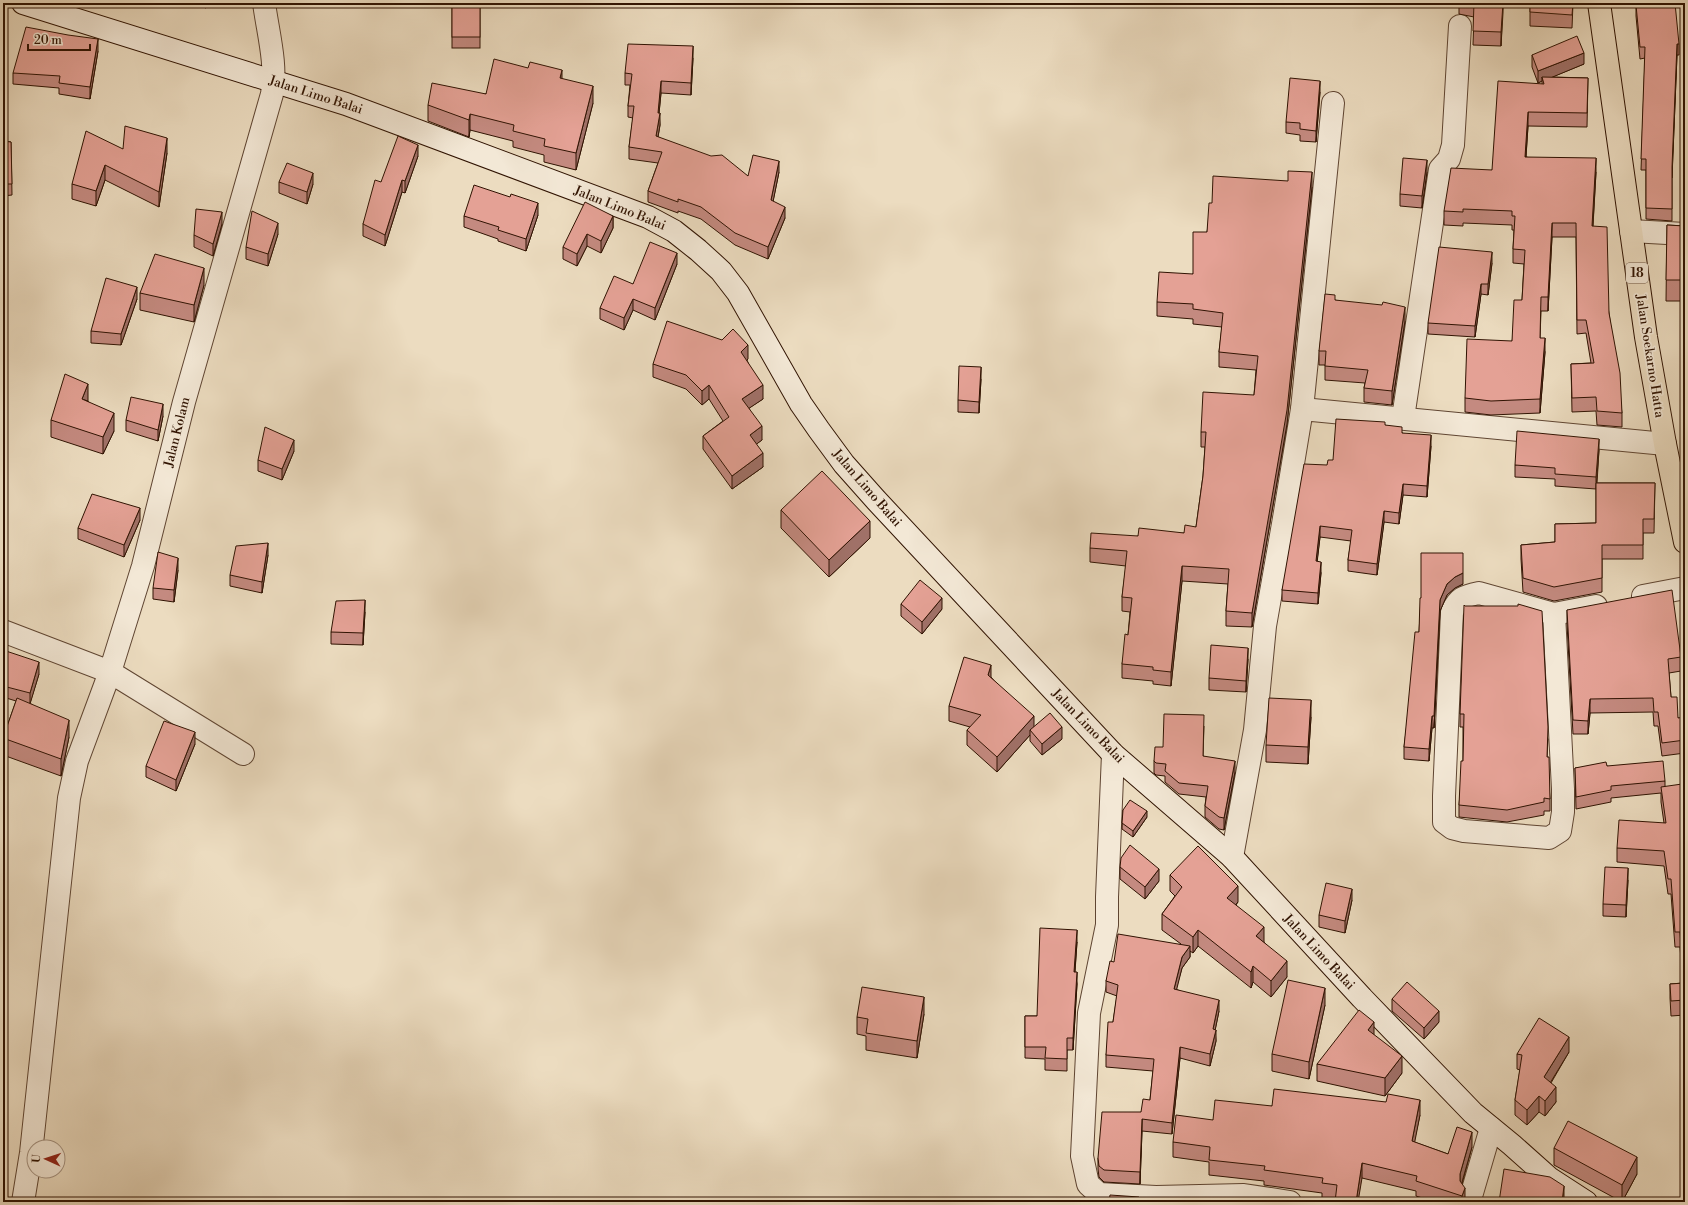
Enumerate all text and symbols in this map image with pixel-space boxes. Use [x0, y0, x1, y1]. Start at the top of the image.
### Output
scale bar [28, 26, 90, 52]
text: 20 m [34, 33, 62, 48]
street label: Jalan Limo Balai [266, 72, 365, 118]
street label: Jalan Limo Balai [571, 182, 668, 234]
road number: 18 [1626, 263, 1648, 283]
street label: Jalan Soekarno Hatta [1632, 292, 1668, 419]
street label: Jalan Kolam [160, 395, 194, 470]
street label: Jalan Limo Balai [828, 445, 905, 530]
street label: Jalan Limo Balai [1048, 685, 1128, 767]
street label: Jalan Limo Balai [1279, 910, 1358, 993]
north arrow [26, 1139, 66, 1179]
text: U [30, 1153, 44, 1163]

